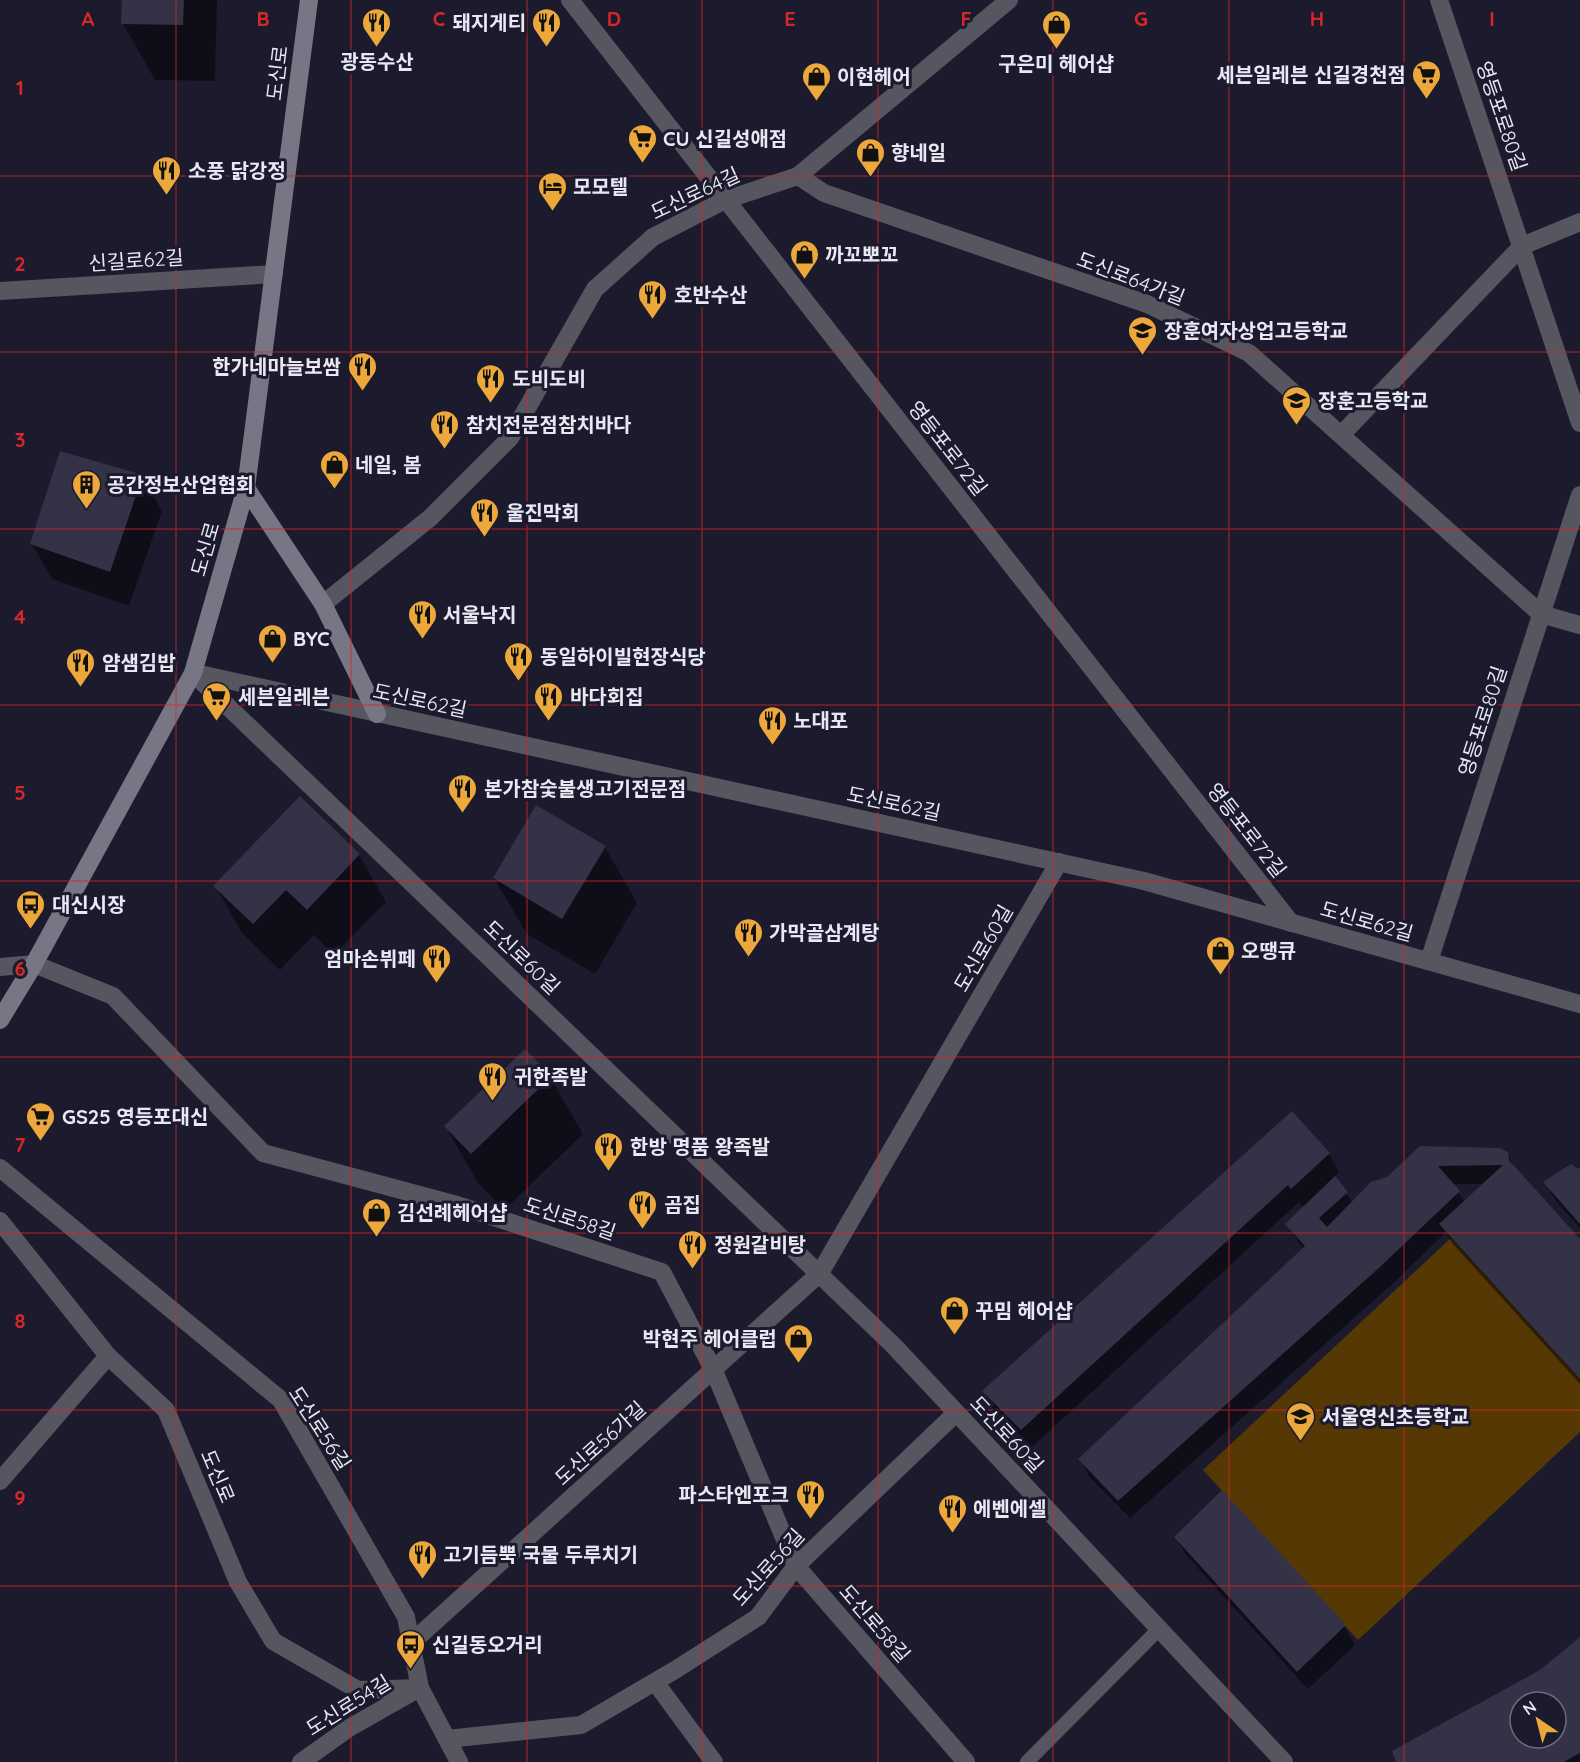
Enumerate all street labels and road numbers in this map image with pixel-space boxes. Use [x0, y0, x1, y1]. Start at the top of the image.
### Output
street label: 도신로 [261, 44, 293, 102]
street label: 영등포로80길 [1472, 58, 1532, 174]
street label: 도신로64길 [647, 162, 743, 224]
street label: 신길로62길 [88, 244, 184, 276]
street label: 도신로64가길 [1073, 246, 1189, 310]
street label: 영등포로72길 [903, 396, 993, 500]
street label: 도신로 [185, 519, 225, 579]
street label: 영등포로80길 [1452, 663, 1512, 779]
street label: 도신로62길 [371, 678, 469, 722]
street label: 영등포로72길 [1202, 778, 1292, 882]
street label: 도신로62길 [845, 781, 943, 825]
street label: 도신로62길 [1318, 896, 1416, 946]
street label: 도신로60길 [948, 900, 1018, 996]
street label: 도신로60길 [479, 915, 565, 999]
street label: 도신로58길 [521, 1191, 619, 1245]
street label: 도신로56길 [284, 1381, 356, 1475]
street label: 도신로60길 [965, 1390, 1049, 1478]
street label: 도신로56가길 [549, 1396, 651, 1490]
street label: 도신로 [196, 1446, 240, 1506]
street label: 도신로56길 [727, 1523, 809, 1611]
street label: 도신로58길 [834, 1579, 916, 1667]
street label: 도신로54길 [301, 1669, 395, 1741]

